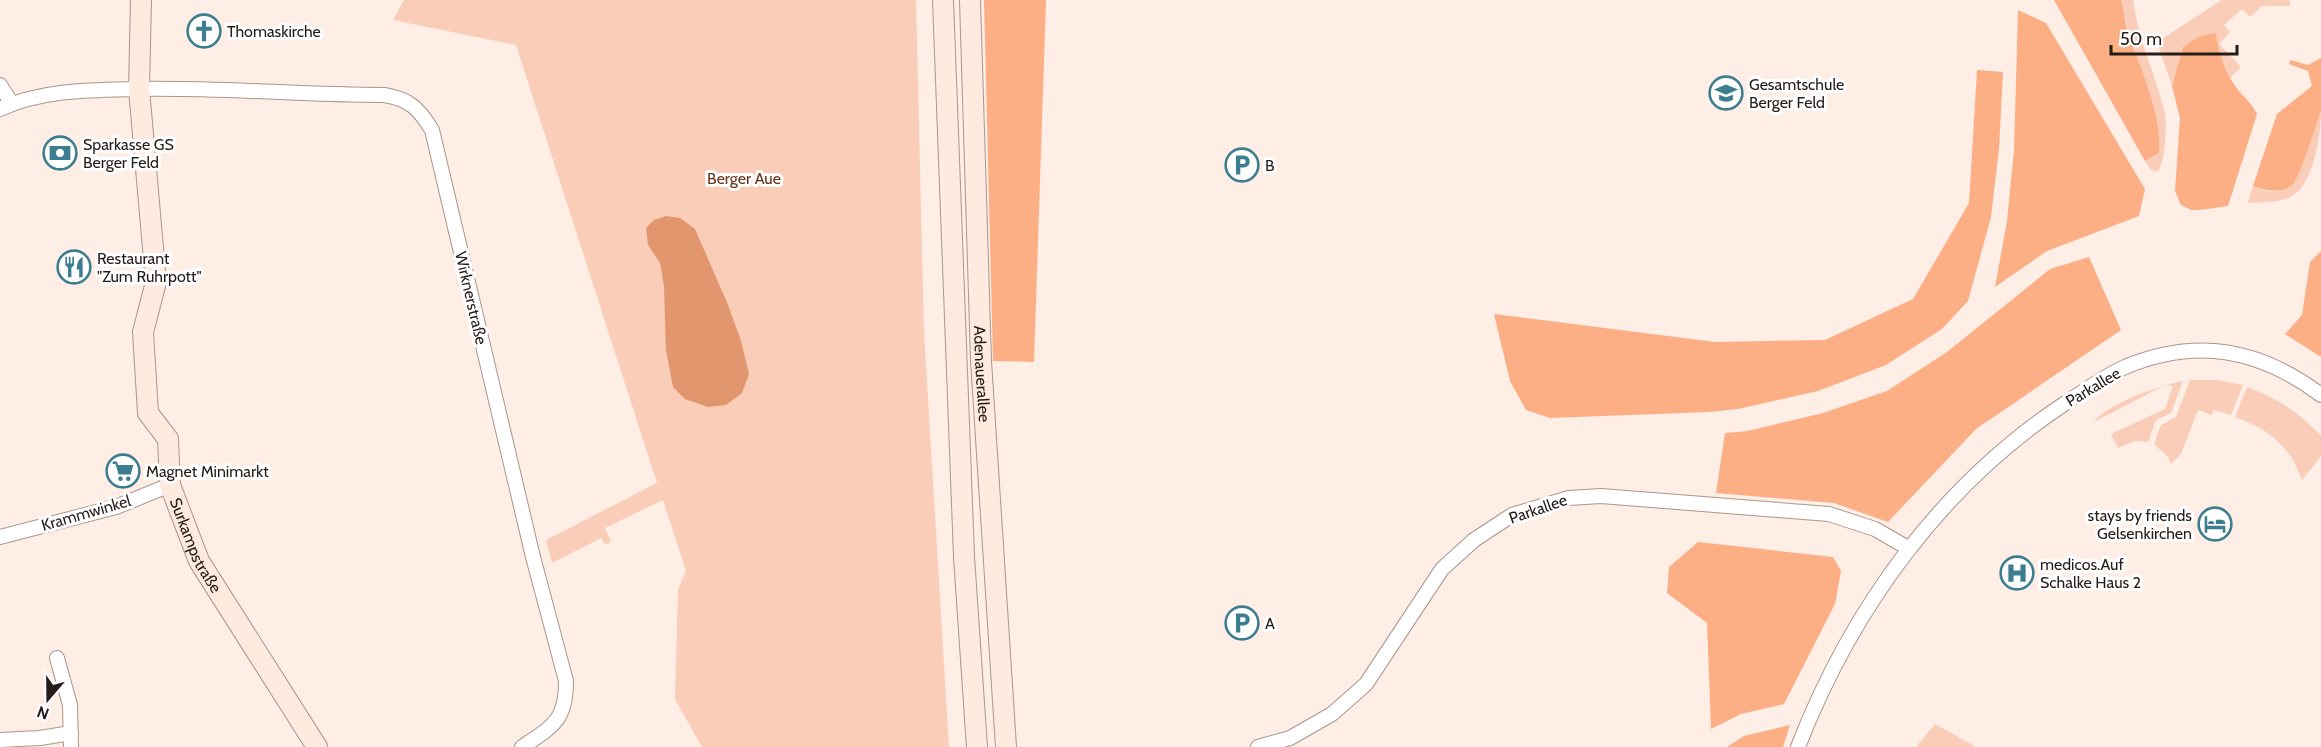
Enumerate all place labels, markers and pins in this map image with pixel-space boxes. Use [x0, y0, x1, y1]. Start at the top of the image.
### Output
church icon: Thomaskirche [186, 13, 222, 49]
place label: Thomaskirche [227, 22, 321, 41]
school or university icon: Gesamtschule Berger Feld [1708, 75, 1744, 111]
place label: Gesamtschule Berger Feld [1749, 75, 1844, 112]
bank icon: Sparkasse GS Berger Feld [42, 135, 78, 171]
place label: Sparkasse GS Berger Feld [83, 135, 174, 172]
parking icon: B [1224, 147, 1260, 183]
place label: B [1265, 156, 1275, 175]
restaurant icon: Restaurant "Zum Ruhrpott" [56, 249, 92, 285]
place label: Restaurant "Zum Ruhrpott" [97, 249, 202, 286]
supermarket icon: Magnet Minimarkt [105, 453, 141, 489]
place label: Magnet Minimarkt [146, 462, 269, 481]
place label: stays by friends Gelsenkirchen [2088, 506, 2192, 543]
hotel icon: stays by friends Gelsenkirchen [2197, 506, 2233, 542]
hospital icon: medicos.Auf Schalke Haus 2 [1999, 555, 2035, 591]
place label: medicos.Auf Schalke Haus 2 [2040, 555, 2141, 592]
parking icon: A [1224, 605, 1260, 641]
place label: A [1265, 614, 1275, 633]

